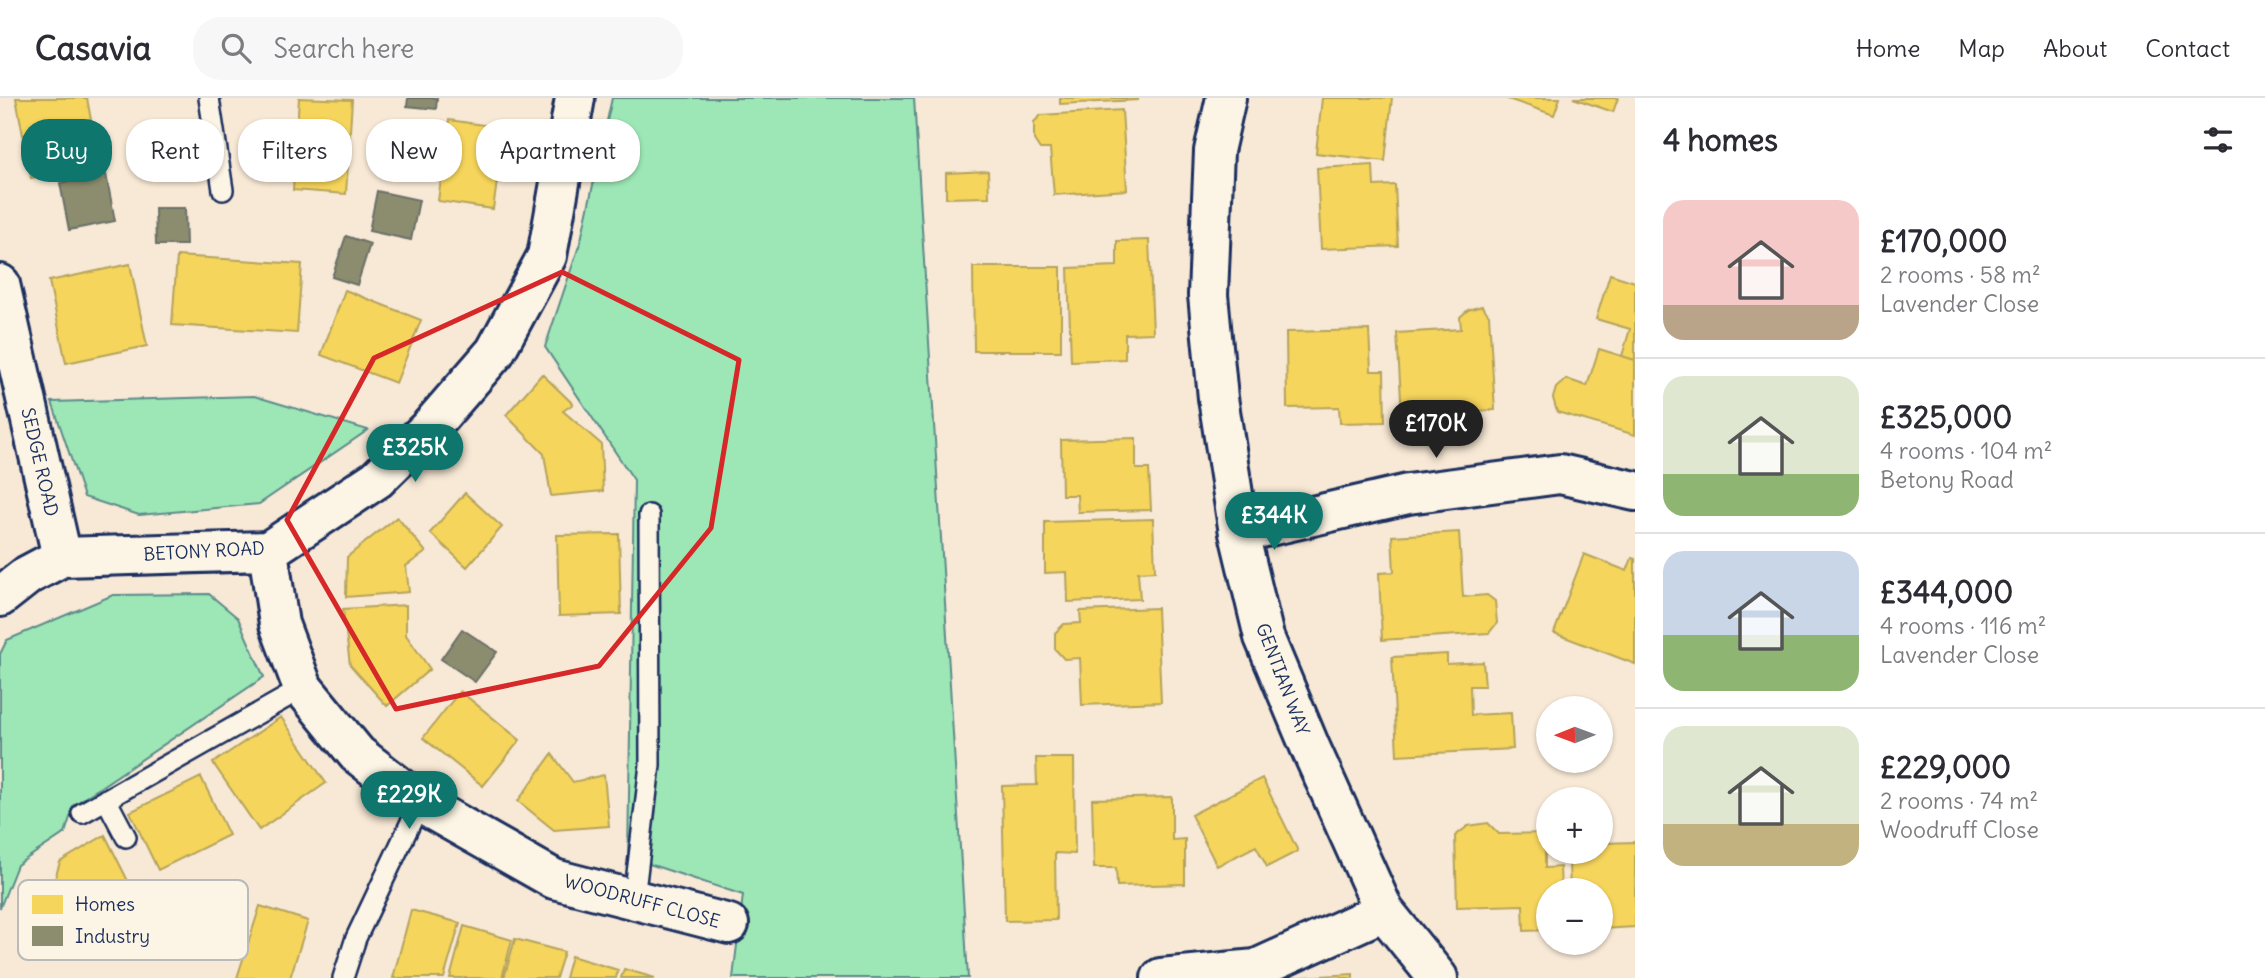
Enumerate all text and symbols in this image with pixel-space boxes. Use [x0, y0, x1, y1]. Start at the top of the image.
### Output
search box [193, 17, 683, 80]
text: Casavia [35, 27, 151, 69]
icon: search [217, 29, 255, 67]
text: Search here [273, 32, 414, 65]
text: Home [1856, 33, 1920, 63]
text: Map [1958, 33, 2005, 63]
text: About [2043, 33, 2107, 63]
text: Contact [2145, 33, 2230, 63]
chip: Buy [21, 119, 112, 182]
chip: Rent [126, 119, 224, 182]
chip: Filters [238, 119, 352, 182]
chip: New [366, 119, 462, 182]
chip: Apartment [476, 119, 640, 182]
text: 4 homes [1663, 121, 1778, 159]
icon: filters [2199, 121, 2237, 159]
text: £170,000 [1880, 222, 2008, 260]
icon: home [1719, 228, 1803, 312]
text: 2 rooms · 58 m² [1880, 260, 2041, 289]
text: Lavender Close [1880, 289, 2039, 318]
text: £325,000 [1880, 398, 2012, 436]
pin: £170K [1387, 400, 1485, 460]
icon: home [1719, 404, 1803, 488]
street label: SEDGE ROAD [16, 405, 64, 519]
text: £170K [1405, 408, 1467, 437]
pin: £325K [366, 424, 464, 484]
text: £325K [382, 432, 448, 461]
text: 4 rooms · 104 m² [1880, 436, 2052, 465]
text: Betony Road [1880, 465, 2014, 494]
pin: £344K [1225, 492, 1323, 552]
text: £344K [1241, 500, 1307, 529]
street label: BETONY ROAD [143, 536, 265, 566]
text: £344,000 [1880, 573, 2013, 611]
icon: home [1719, 579, 1803, 663]
text: 4 rooms · 116 m² [1880, 611, 2046, 640]
street label: GENTIAN WAY [1251, 620, 1315, 738]
text: Lavender Close [1880, 640, 2039, 669]
north arrow [1536, 696, 1614, 774]
map controls [1536, 696, 1613, 955]
text: £229,000 [1880, 748, 2011, 786]
icon: home [1719, 754, 1803, 838]
pin: £229K [360, 772, 458, 831]
text: £229K [377, 779, 441, 808]
text: 2 rooms · 74 m² [1880, 786, 2038, 815]
button: + [1536, 787, 1613, 864]
text: Woodruff Close [1880, 815, 2039, 844]
street label: WOODRUFF CLOSE [561, 869, 723, 933]
button: − [1536, 878, 1613, 955]
legend [18, 880, 248, 960]
text: Homes [75, 892, 135, 916]
text: Industry [75, 924, 150, 948]

